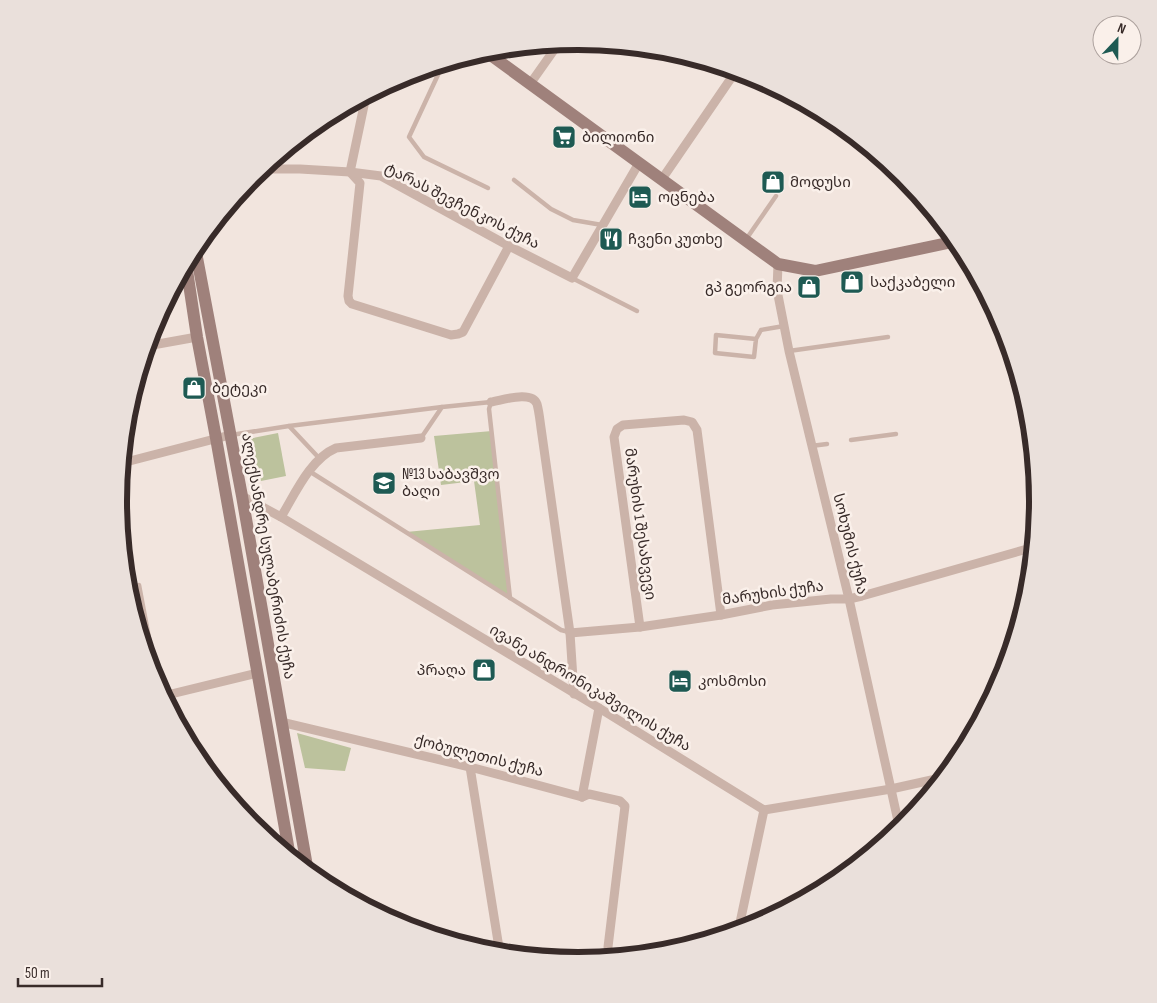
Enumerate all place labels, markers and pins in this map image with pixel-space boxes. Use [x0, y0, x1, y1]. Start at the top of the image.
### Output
supermarket icon: ბილიონი [551, 124, 577, 150]
place label: ბილიონი [582, 128, 654, 147]
shop icon: მოდუსი [760, 169, 786, 195]
place label: მოდუსი [790, 173, 851, 192]
hotel icon: ოცნება [627, 184, 653, 210]
place label: ოცნება [658, 188, 715, 207]
restaurant icon: ჩვენი კუთხე [598, 226, 624, 252]
place label: ჩვენი კუთხე [628, 230, 723, 249]
shop icon: საქკაბელი [839, 269, 865, 295]
place label: საქკაბელი [870, 273, 955, 292]
shop icon: გპ გეორგია [796, 274, 822, 300]
place label: გპ გეორგია [705, 278, 792, 297]
shop icon: ბეტეკი [181, 375, 207, 401]
place label: ბეტეკი [212, 379, 267, 398]
place label: №13 საბავშვო ბაღი [402, 465, 500, 501]
school or university icon: №13 საბავშვო ბაღი [371, 470, 397, 496]
shop icon: პრაღა [471, 657, 497, 683]
place label: პრაღა [417, 661, 466, 680]
hotel icon: კოსმოსი [667, 668, 693, 694]
place label: კოსმოსი [698, 672, 766, 691]

